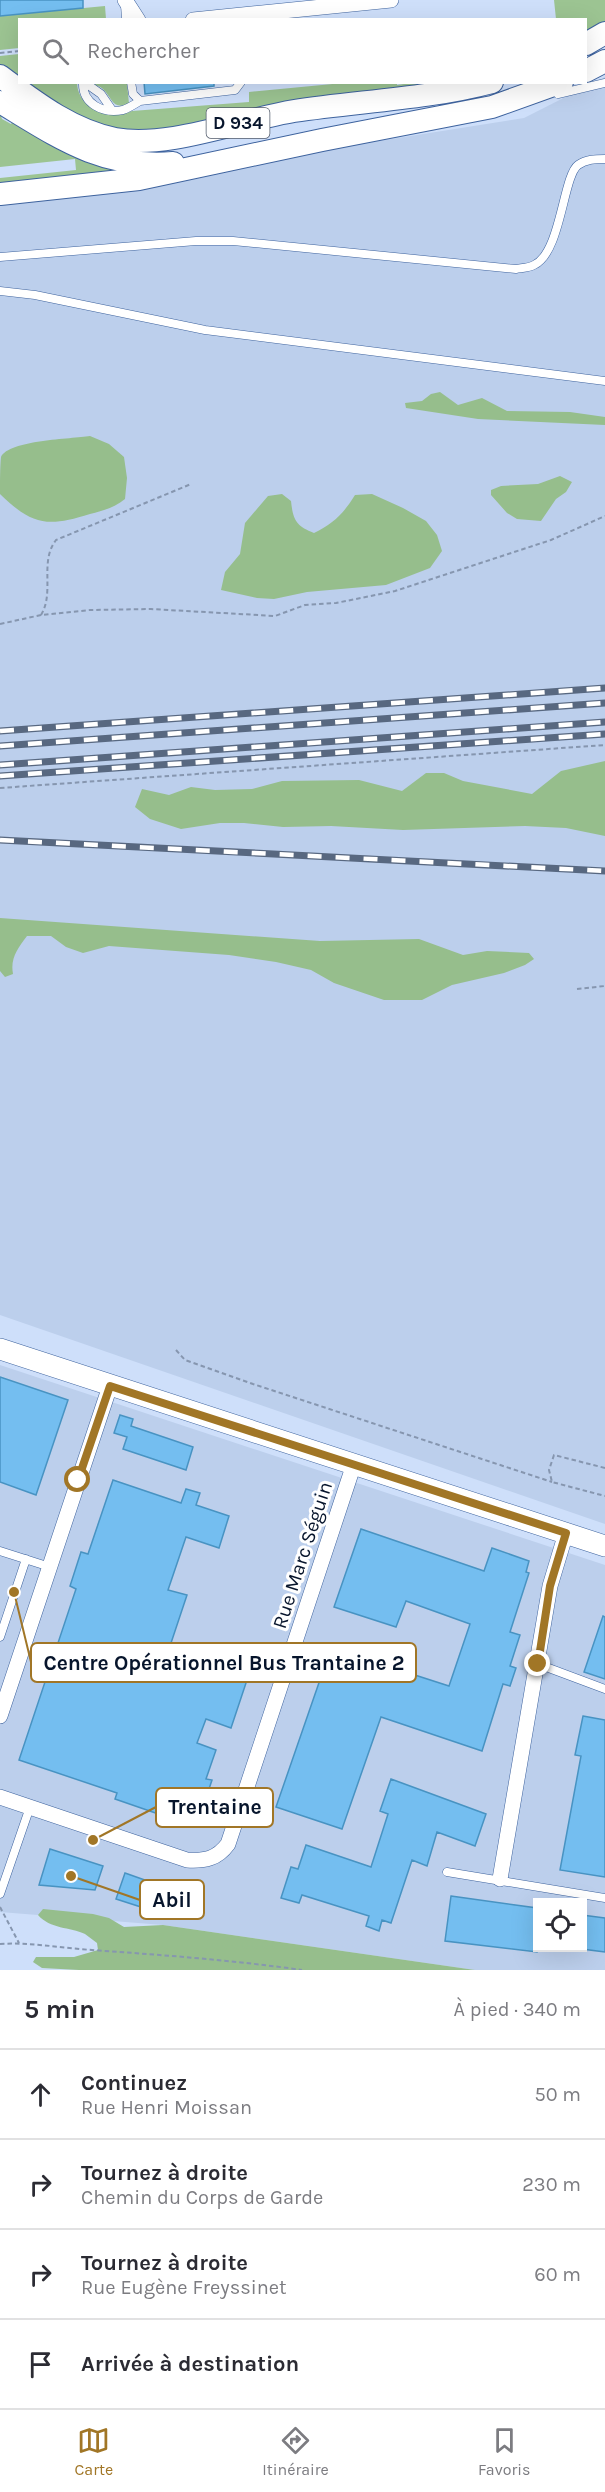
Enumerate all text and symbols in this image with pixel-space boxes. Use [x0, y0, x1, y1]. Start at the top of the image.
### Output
search box [18, 18, 587, 84]
icon: search [39, 35, 72, 68]
text: Rechercher [87, 38, 200, 64]
road number: D 934 [206, 108, 270, 138]
route start [64, 1466, 90, 1492]
street label: Rue Marc Séguin [268, 1479, 337, 1632]
callout: Centre Opérationnel Bus Trantaine 2 [31, 1643, 416, 1682]
route end [524, 1650, 550, 1676]
text: Centre Opérationnel Bus Trantaine 2 [43, 1651, 405, 1675]
callout: Trentaine [156, 1788, 273, 1827]
text: Trentaine [168, 1795, 262, 1819]
callout: Abil [140, 1880, 204, 1919]
text: Abil [152, 1888, 192, 1912]
map controls [533, 1898, 587, 1952]
button: locate [533, 1898, 587, 1952]
text: 5 min [24, 1994, 95, 2025]
text: À pied · 340 m [454, 1998, 581, 2021]
text: Continuez [81, 2070, 187, 2096]
icon: ahead [24, 2078, 57, 2111]
text: 50 m [534, 2083, 581, 2106]
text: Rue Henri Moissan [81, 2096, 252, 2119]
text: Tournez à droite [81, 2160, 248, 2186]
icon: right [24, 2168, 57, 2201]
text: 230 m [522, 2173, 581, 2196]
text: Chemin du Corps de Garde [81, 2186, 323, 2209]
text: Tournez à droite [81, 2250, 248, 2276]
icon: right [24, 2258, 57, 2291]
text: 60 m [534, 2263, 581, 2286]
text: Rue Eugène Freyssinet [81, 2276, 287, 2299]
icon: arrive [24, 2348, 57, 2381]
text: Arrivée à destination [81, 2351, 299, 2377]
tab: Carte [75, 2424, 113, 2479]
tab: Itinéraire [262, 2424, 329, 2479]
tab: Favoris [478, 2424, 530, 2479]

